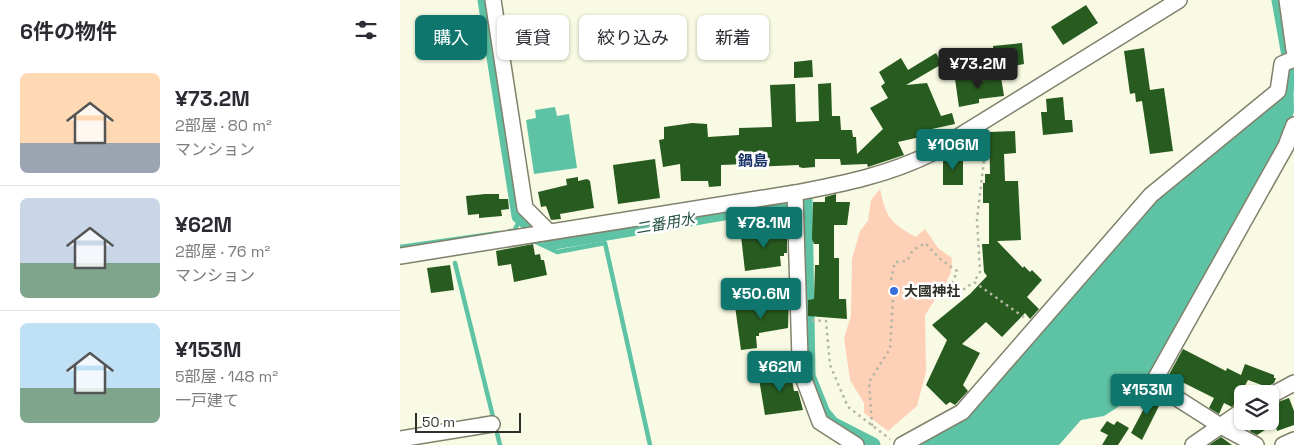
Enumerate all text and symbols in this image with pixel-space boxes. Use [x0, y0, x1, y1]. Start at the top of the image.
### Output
chip: 購入 [415, 15, 487, 60]
chip: 賃貸 [497, 15, 569, 60]
chip: 絞り込み [579, 15, 687, 60]
chip: 新着 [697, 15, 769, 60]
icon: filters [352, 16, 380, 44]
text: 6件の物件 [20, 18, 117, 45]
pin: ¥73.2M [937, 48, 1019, 90]
text: ¥73.2M [950, 53, 1006, 74]
text: ¥73.2M [175, 85, 250, 112]
icon: home [60, 93, 120, 153]
text: 2部屋 · 80 m² [175, 115, 272, 136]
pin: ¥106M [918, 128, 988, 171]
text: ¥106M [927, 134, 979, 155]
text: マンション [175, 139, 255, 160]
district label: 鍋島 [737, 151, 768, 170]
pin: ¥78.1M [723, 206, 805, 249]
water label: 二番用水 [634, 208, 698, 238]
text: ¥62M [175, 211, 232, 238]
text: ¥78.1M [737, 212, 791, 233]
icon: home [60, 218, 120, 278]
text: 2部屋 · 76 m² [175, 241, 270, 262]
text: マンション [175, 265, 255, 286]
pin: ¥50.6M [720, 278, 802, 320]
place label: 大國神社 [904, 282, 960, 300]
text: ¥50.6M [732, 283, 790, 304]
marker: 大國神社 [888, 285, 900, 297]
text: ¥153M [175, 336, 241, 363]
icon: home [60, 343, 120, 403]
pin: ¥62M [750, 350, 810, 393]
text: ¥62M [758, 356, 802, 377]
text: 5部屋 · 148 m² [175, 366, 278, 387]
pin: ¥153M [1112, 374, 1182, 416]
text: ¥153M [1122, 379, 1172, 400]
map controls [1234, 385, 1279, 430]
button: layers [1234, 385, 1279, 430]
text: 一戸建て [175, 390, 239, 411]
scale bar [415, 410, 521, 433]
text: 50 m [422, 413, 455, 431]

